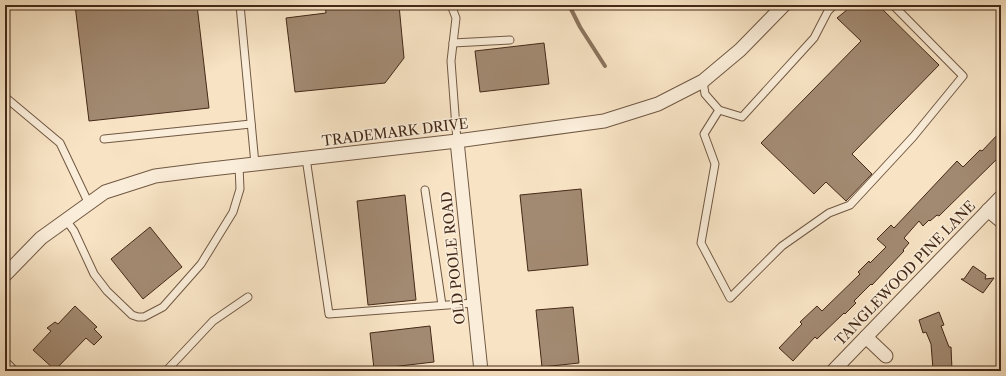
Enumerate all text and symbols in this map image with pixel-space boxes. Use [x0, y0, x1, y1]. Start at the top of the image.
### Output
street label: TRADEMARK DRIVE [321, 114, 469, 150]
street label: OLD POOLE ROAD [437, 191, 469, 325]
street label: TANGLEWOOD PINE LANE [831, 197, 979, 349]

